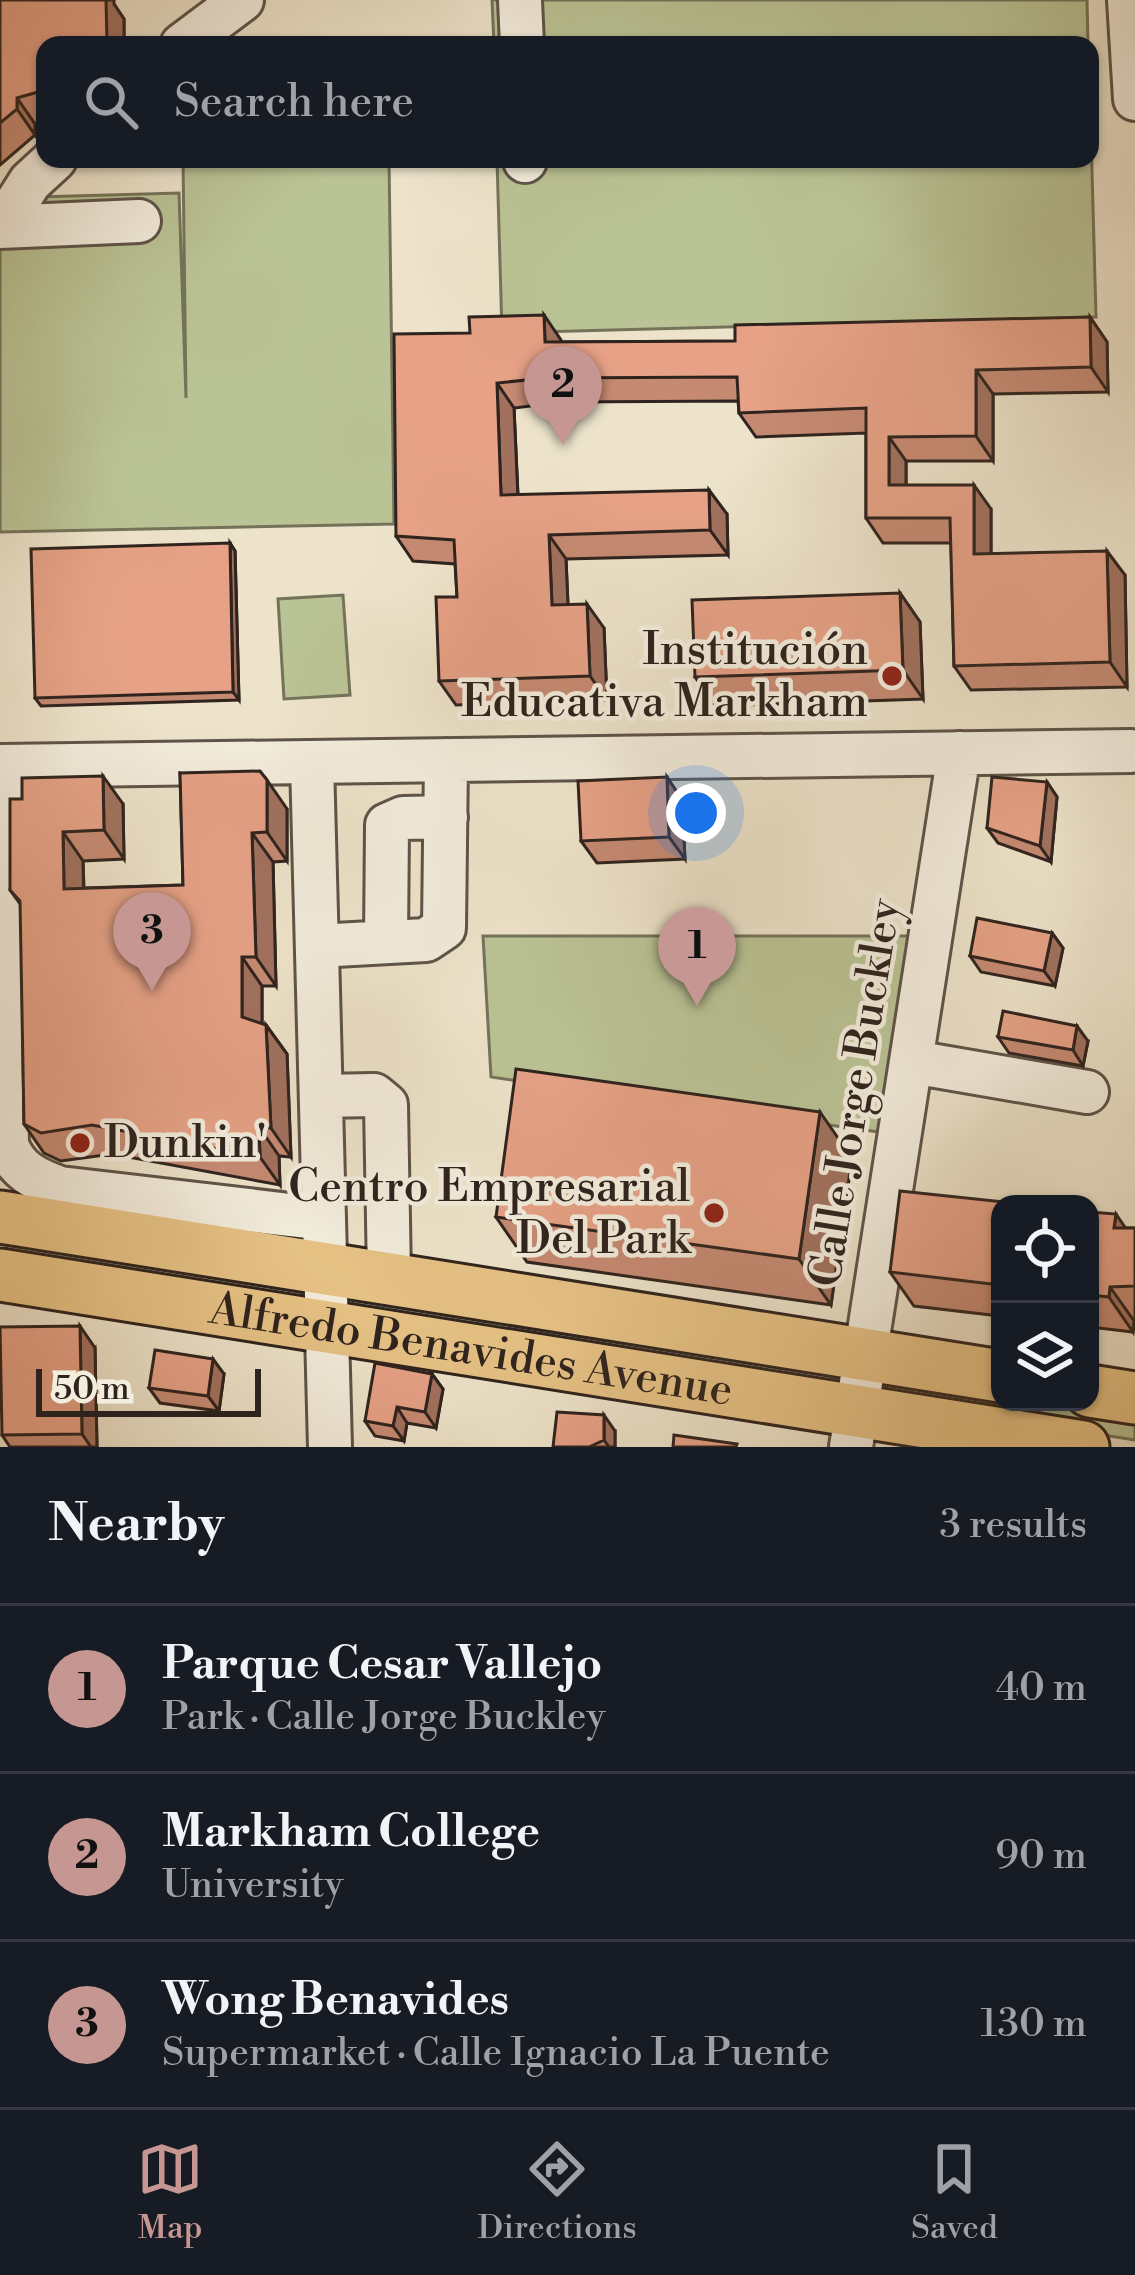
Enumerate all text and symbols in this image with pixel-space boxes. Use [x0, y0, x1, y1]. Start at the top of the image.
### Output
search box [36, 36, 1099, 168]
icon: search [78, 69, 144, 135]
text: Search here [174, 74, 414, 131]
pin: 2 [524, 346, 602, 445]
place label: Institución Educativa Markham [461, 622, 868, 731]
marker: Institución Educativa Markham [879, 663, 905, 689]
your location [666, 783, 726, 843]
pin: 3 [113, 892, 191, 991]
street label: Calle Jorge Buckley [797, 894, 915, 1291]
pin: 1 [658, 907, 736, 1006]
place label: Dunkin' [104, 1115, 267, 1172]
marker: Dunkin' [67, 1130, 93, 1156]
place label: Centro Empresarial Del Park [288, 1159, 692, 1268]
map controls [991, 1195, 1099, 1411]
button: locate [991, 1195, 1099, 1303]
marker: Centro Empresarial Del Park [701, 1200, 727, 1226]
street label: Alfredo Benavides Avenue [204, 1280, 737, 1419]
button: layers [991, 1303, 1099, 1411]
scale bar [36, 1363, 261, 1416]
text: 50 m [54, 1369, 130, 1410]
text: Nearby [48, 1493, 224, 1557]
text: 3 results [939, 1501, 1087, 1550]
text: Parque Cesar Vallejo [162, 1636, 602, 1693]
text: 1 [78, 1664, 96, 1713]
text: 40 m [996, 1664, 1087, 1713]
text: Park · Calle Jorge Buckley [162, 1693, 605, 1742]
text: Markham College [162, 1804, 540, 1861]
text: 2 [75, 1832, 99, 1881]
text: 90 m [995, 1832, 1087, 1881]
text: University [162, 1861, 344, 1910]
text: Wong Benavides [162, 1972, 509, 2029]
text: 3 [75, 2000, 99, 2049]
text: 130 m [981, 2000, 1087, 2049]
text: Supermarket · Calle Ignacio La Puente [162, 2029, 830, 2078]
tab: Map [137, 2136, 203, 2249]
tab: Directions [478, 2136, 637, 2249]
tab: Saved [911, 2136, 998, 2249]

